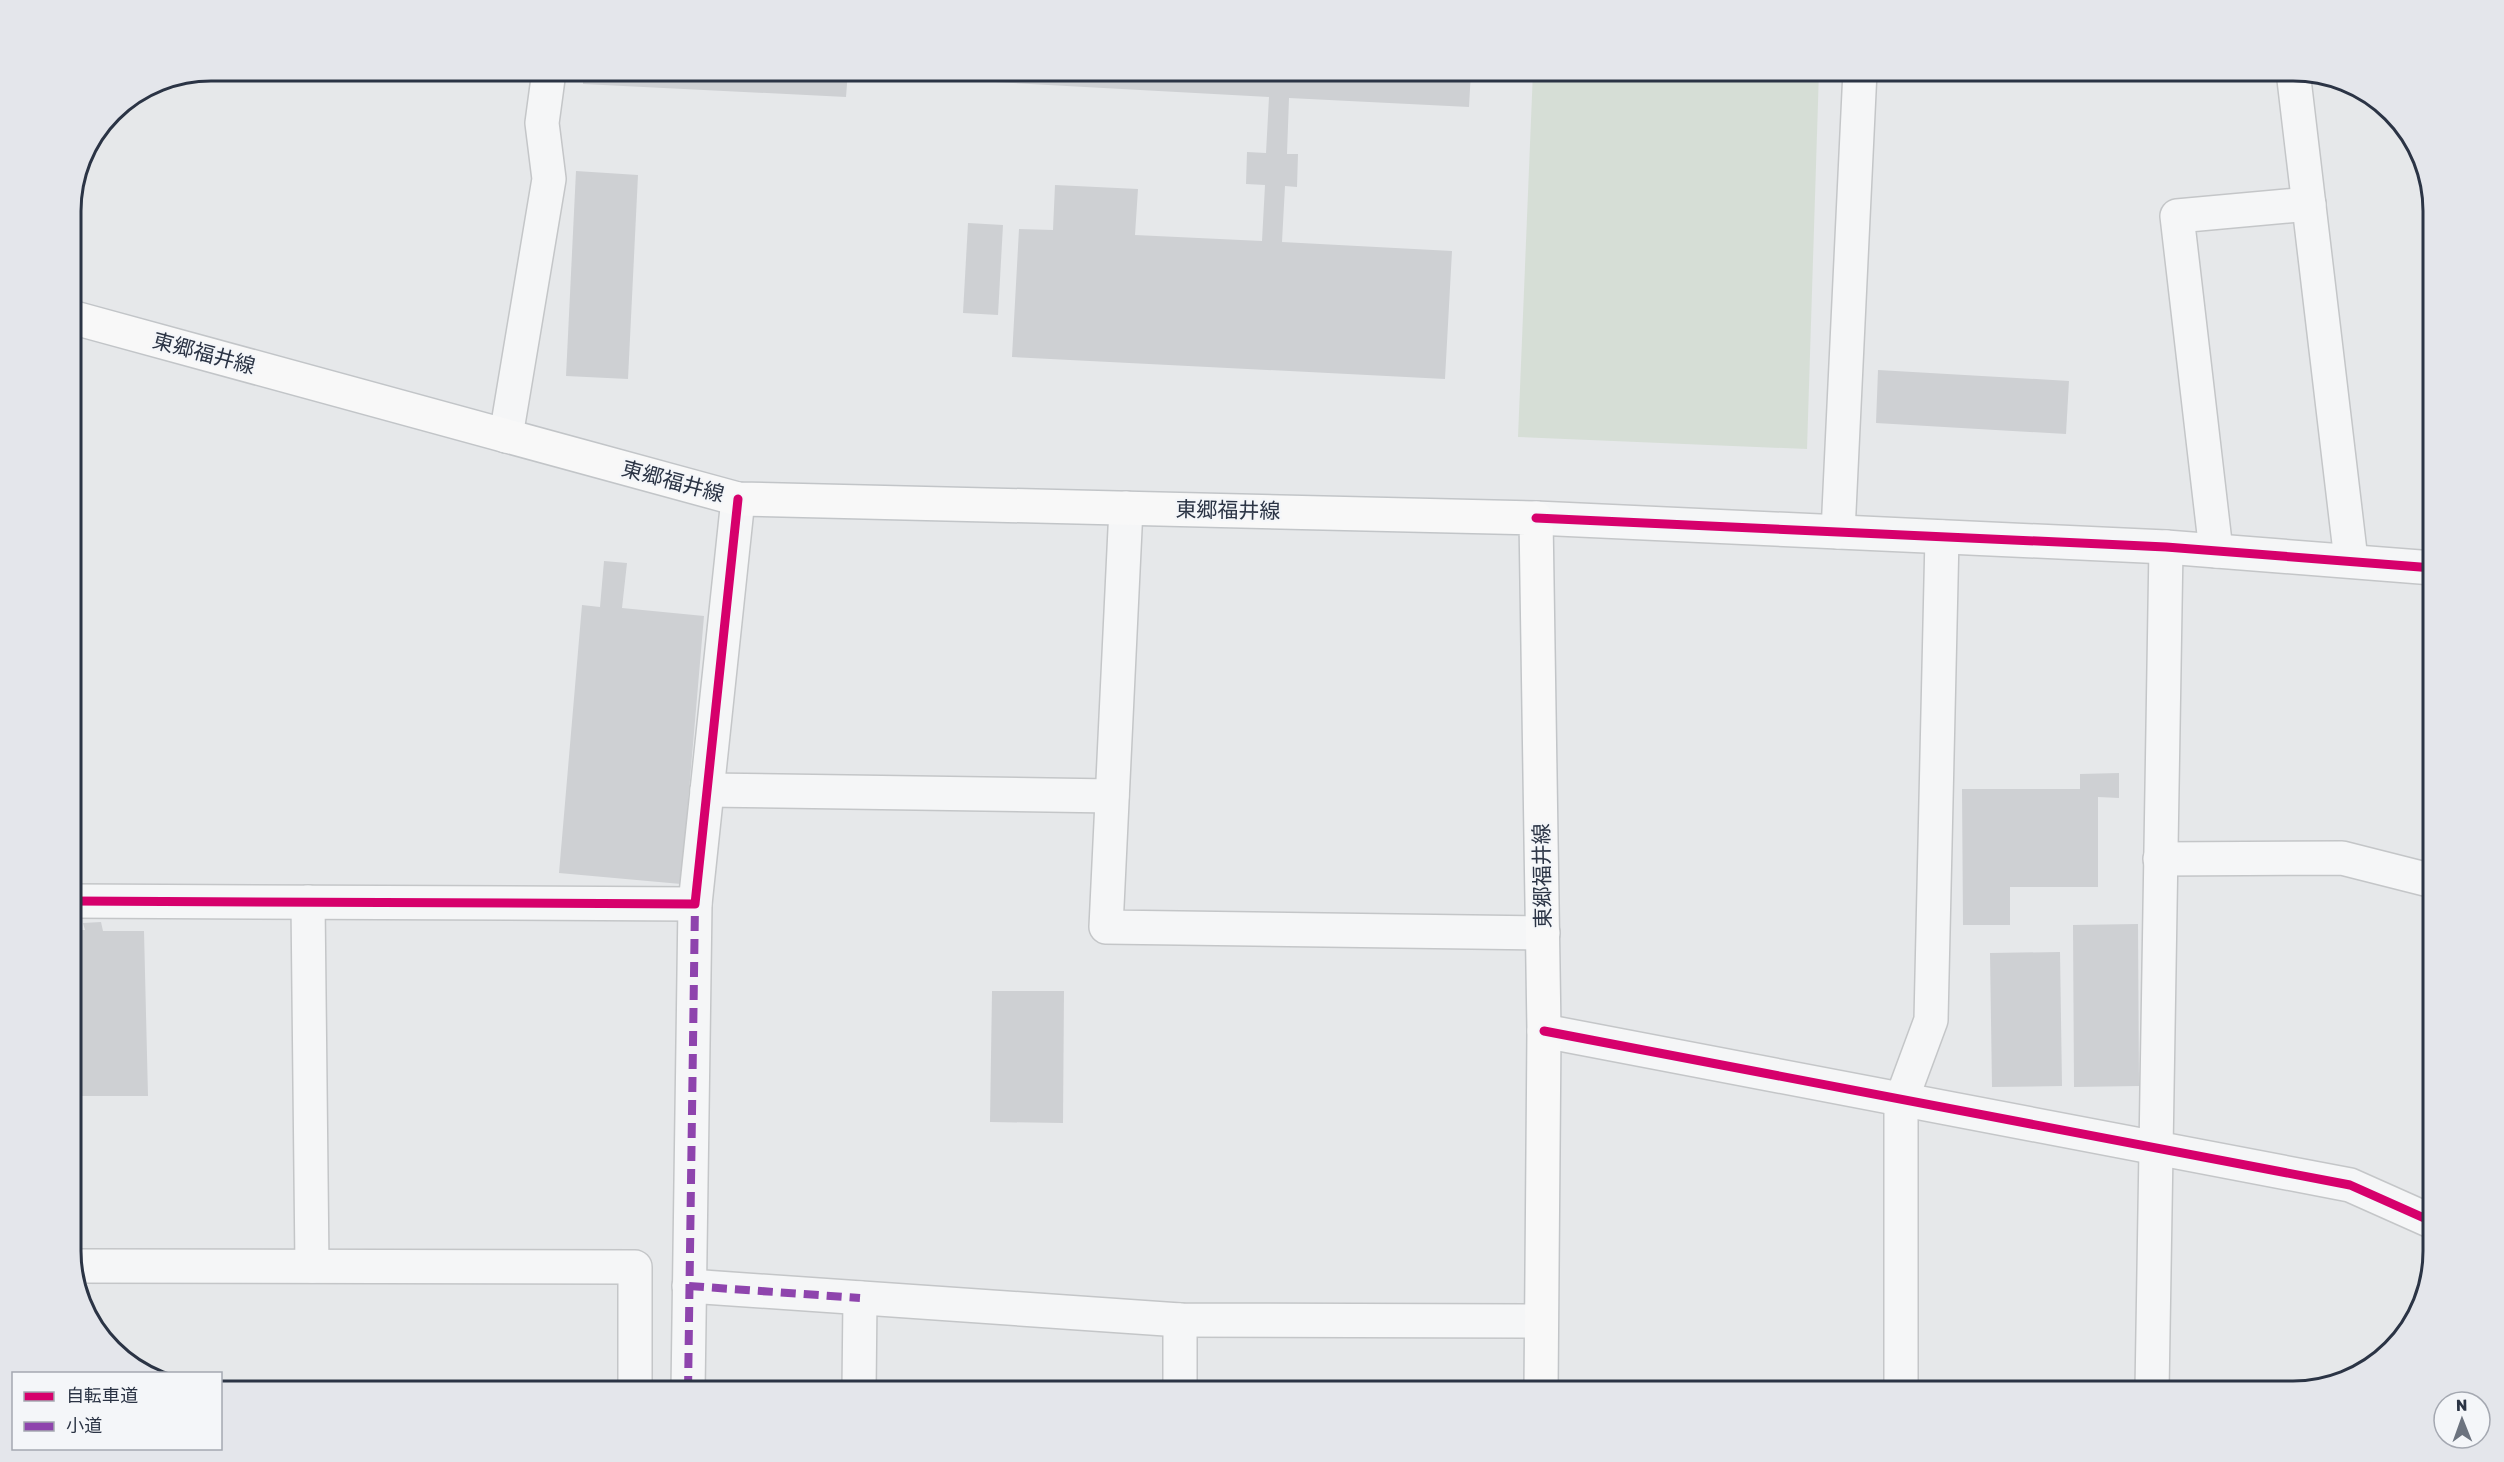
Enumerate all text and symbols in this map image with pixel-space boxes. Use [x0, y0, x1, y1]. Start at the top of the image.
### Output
street label: 東郷福井線 [150, 327, 258, 379]
street label: 東郷福井線 [619, 455, 727, 507]
street label: 東郷福井線 [1175, 497, 1281, 523]
street label: 東郷福井線 [1529, 823, 1555, 929]
legend [12, 1372, 222, 1450]
text: 自転車道 [66, 1385, 138, 1407]
north arrow [2432, 1390, 2492, 1450]
text: N [2456, 1396, 2468, 1415]
text: 小道 [66, 1415, 102, 1437]

